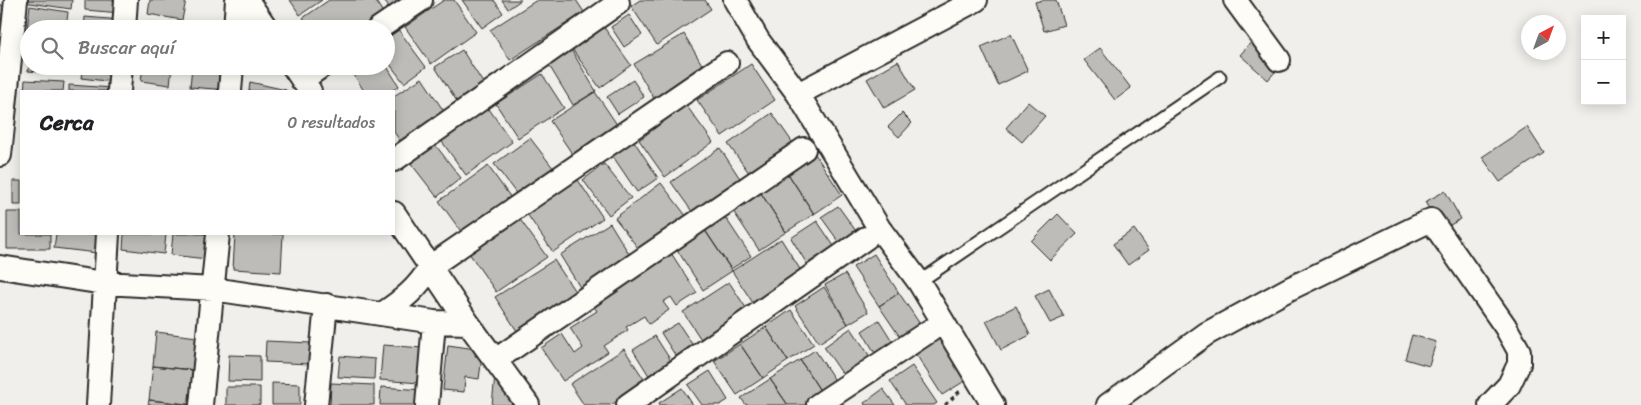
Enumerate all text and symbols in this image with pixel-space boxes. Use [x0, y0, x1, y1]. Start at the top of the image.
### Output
north arrow [1521, 15, 1566, 60]
map controls [1581, 15, 1626, 105]
button: + [1581, 15, 1626, 60]
search box [20, 20, 395, 75]
text: Buscar aquí [78, 31, 175, 64]
icon: search [38, 34, 66, 62]
button: − [1581, 60, 1626, 105]
text: Cerca [40, 104, 94, 142]
text: 0 resultados [287, 108, 375, 137]

